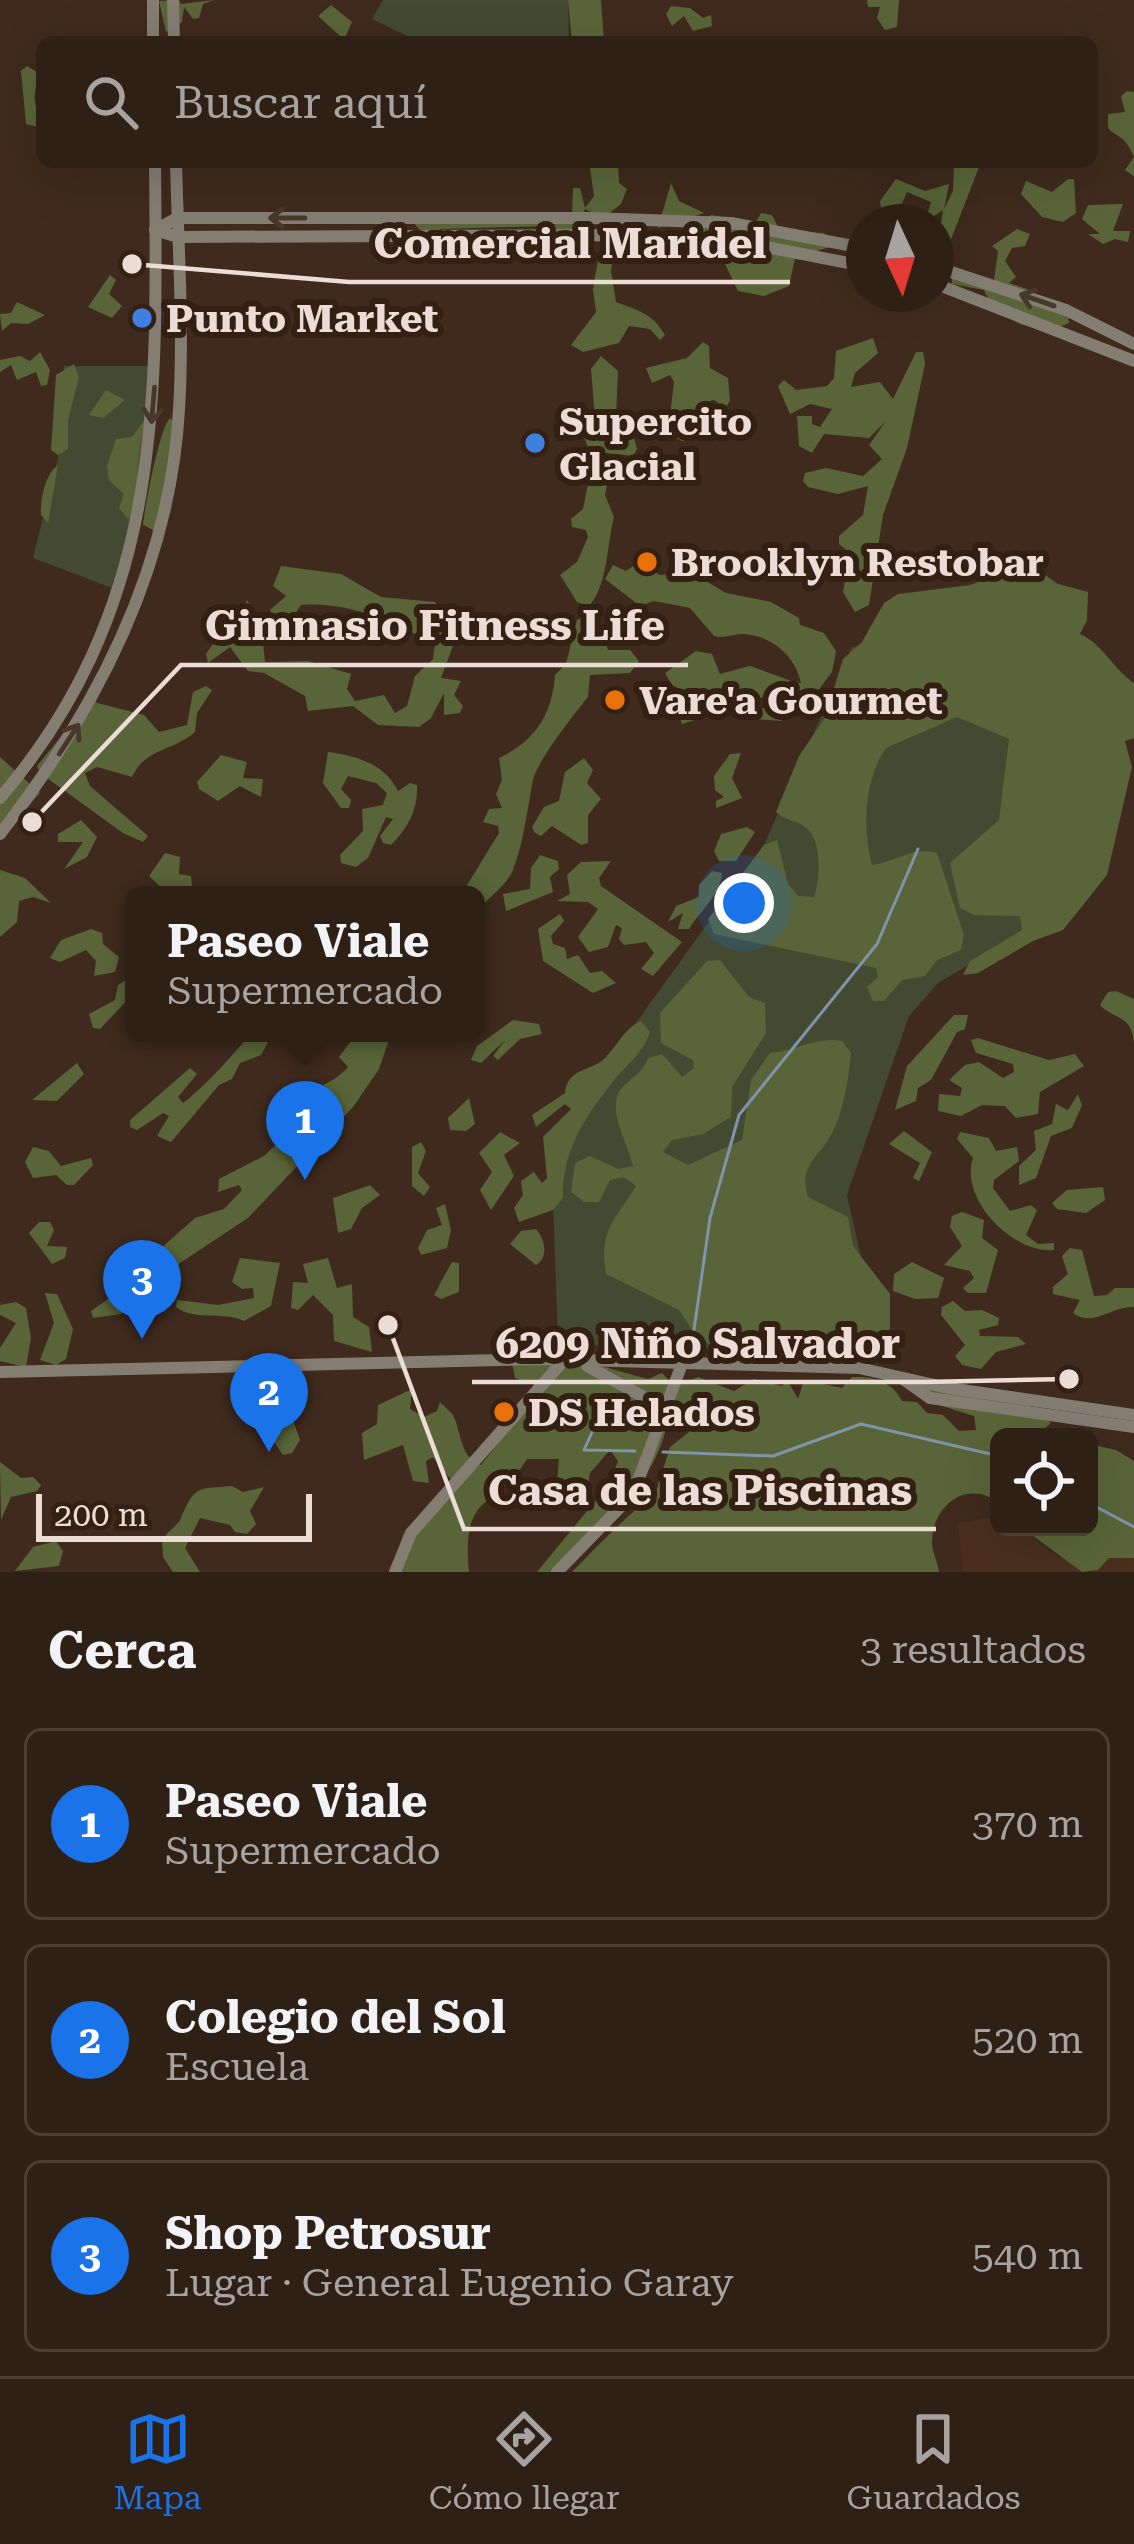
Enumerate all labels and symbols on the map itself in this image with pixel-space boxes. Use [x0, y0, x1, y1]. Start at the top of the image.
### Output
callout: Comercial Maridel [349, 204, 790, 282]
north arrow [846, 204, 954, 312]
one-way arrow [268, 207, 307, 229]
text: Comercial Maridel [374, 219, 767, 268]
one-way arrow [1019, 288, 1056, 309]
place label: Punto Market [166, 296, 439, 342]
marker: Punto Market [129, 305, 155, 331]
one-way arrow [141, 385, 164, 424]
place label: Supercito Glacial [559, 399, 752, 490]
marker: Supercito Glacial [522, 430, 548, 456]
place label: Brooklyn Restobar [671, 540, 1044, 586]
marker: Brooklyn Restobar [634, 549, 660, 575]
callout: Gimnasio Fitness Life [181, 587, 688, 665]
text: Gimnasio Fitness Life [205, 601, 665, 650]
place label: Vare'a Gourmet [639, 678, 943, 724]
marker: Vare'a Gourmet [602, 687, 628, 713]
one-way arrow [57, 723, 81, 757]
your location [714, 873, 774, 933]
pin: 1 [266, 1081, 344, 1180]
pin: 3 [103, 1240, 181, 1339]
callout: 6209 Niño Salvador [472, 1304, 925, 1382]
text: 6209 Niño Salvador [496, 1319, 900, 1368]
pin: 2 [230, 1353, 308, 1452]
place label: DS Helados [528, 1390, 755, 1436]
marker: DS Helados [491, 1399, 517, 1425]
callout: Casa de las Piscinas [464, 1451, 936, 1529]
text: Casa de las Piscinas [488, 1466, 912, 1515]
scale bar [36, 1488, 312, 1541]

